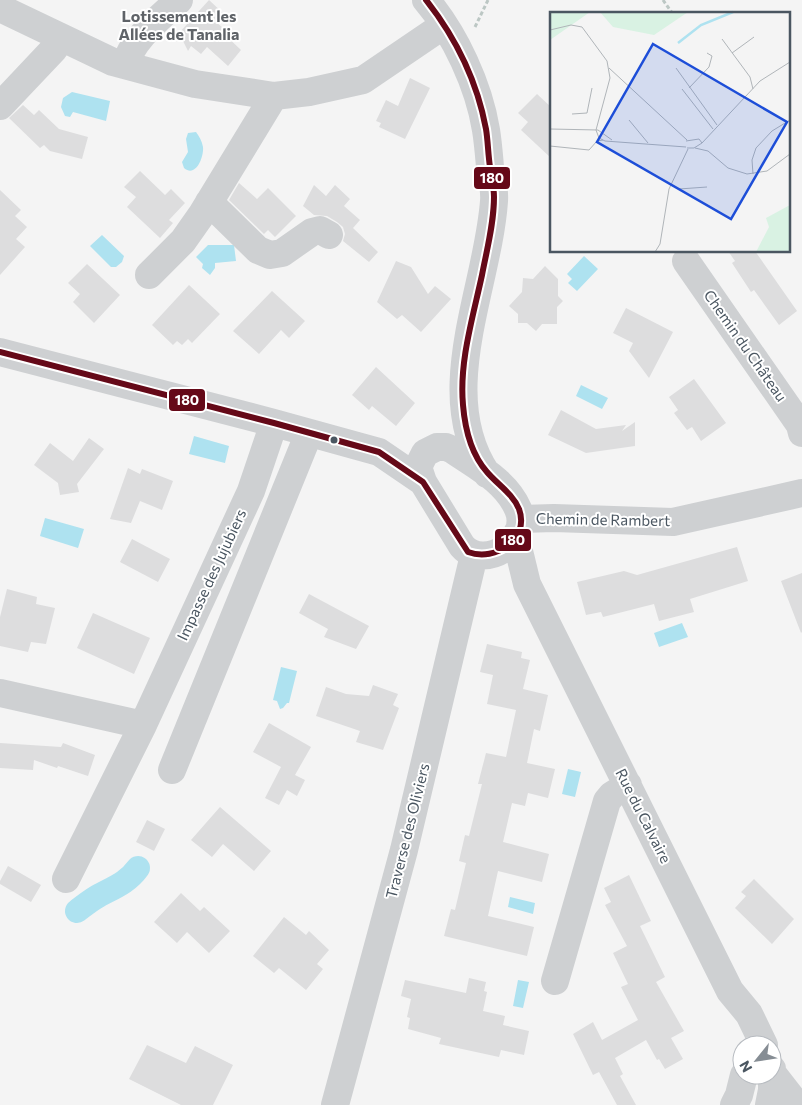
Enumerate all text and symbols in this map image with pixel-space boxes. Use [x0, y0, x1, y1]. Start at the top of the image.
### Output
district label: Lotissement les Allées de Tanalia [118, 6, 240, 43]
inset map [550, 12, 790, 252]
line badge: 180 [473, 166, 511, 190]
text: 180 [480, 169, 504, 186]
street label: Chemin du Château [701, 286, 791, 405]
line badge: 180 [168, 388, 206, 412]
text: 180 [175, 391, 199, 408]
unlabelled marker [329, 435, 339, 445]
street label: Impasse des Jujubiers [173, 506, 250, 643]
street label: Chemin de Rambert [536, 509, 670, 529]
line badge: 180 [494, 528, 532, 552]
text: 180 [501, 531, 525, 548]
street label: Traverse des Oliviers [382, 761, 433, 900]
street label: Rue du Calvaire [612, 765, 676, 866]
north arrow [732, 1035, 782, 1085]
text: N [735, 1058, 755, 1076]

